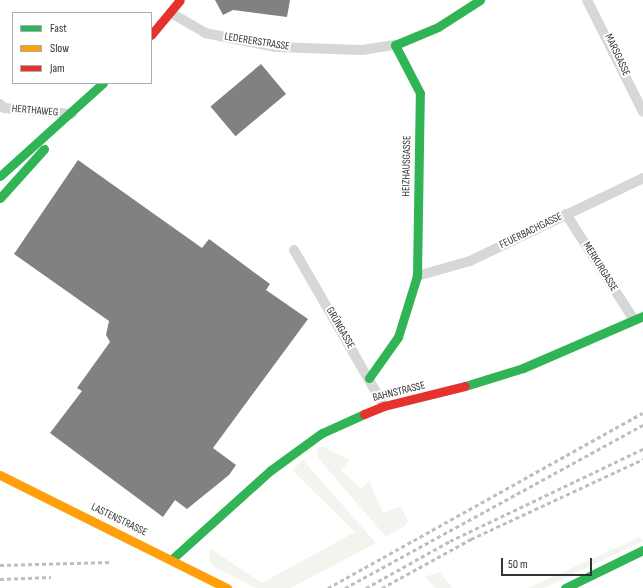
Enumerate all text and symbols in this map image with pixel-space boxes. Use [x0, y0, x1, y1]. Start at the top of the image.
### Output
legend [12, 12, 152, 84]
text: Fast [50, 21, 67, 36]
street label: LEDERERSTRASSE [223, 30, 291, 54]
street label: MARSGASSE [602, 32, 632, 78]
text: Slow [50, 41, 69, 56]
text: Jam [50, 61, 65, 76]
street label: HERTHAWEG [11, 102, 59, 120]
street label: HEIZHAUSGASSE [400, 135, 414, 197]
street label: FEUERBACHGASSE [497, 210, 565, 252]
street label: MERKURGASSE [580, 240, 620, 294]
street label: GRÜNGASSE [323, 305, 357, 351]
street label: BAHNSTRASSE [372, 379, 426, 405]
street label: LASTENSTRASSE [89, 501, 149, 539]
scale bar [503, 550, 594, 576]
text: 50 m [508, 557, 528, 572]

